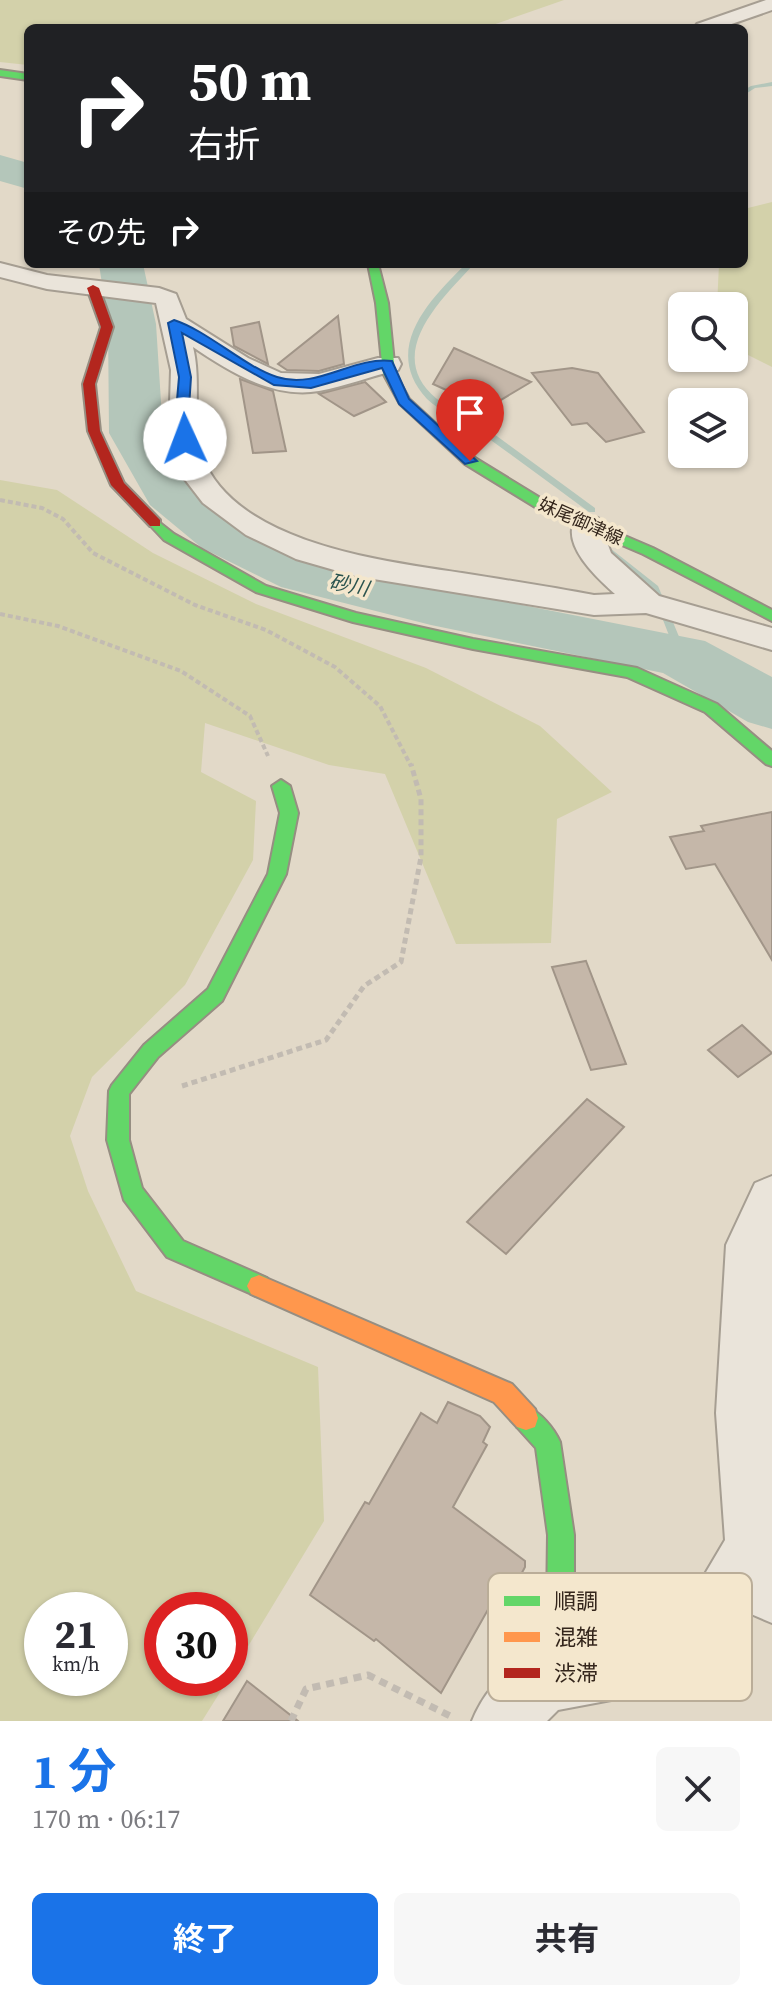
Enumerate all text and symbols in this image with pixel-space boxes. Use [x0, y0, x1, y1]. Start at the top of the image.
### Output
text: 50 m [188, 42, 311, 119]
icon: right [56, 56, 160, 160]
text: 右折 [188, 120, 260, 169]
icon: right [162, 208, 206, 252]
text: その先 [56, 212, 146, 253]
map controls [668, 292, 748, 468]
button: search [668, 292, 748, 372]
pin [436, 379, 504, 461]
button: layers [668, 388, 748, 468]
icon: arrive [448, 391, 492, 435]
position arrow [143, 397, 227, 481]
street label: 妹尾御津線 [535, 491, 627, 551]
water label: 砂川 [327, 567, 373, 603]
legend [488, 1573, 752, 1701]
text: 順調 [554, 1586, 598, 1616]
speed limit sign: 30 [144, 1592, 248, 1696]
text: 21 [54, 1607, 98, 1661]
text: 混雑 [554, 1622, 598, 1652]
text: km/h [52, 1650, 100, 1678]
text: 渋滞 [554, 1658, 598, 1688]
text: 1 分 [32, 1738, 116, 1804]
button: close [656, 1747, 740, 1831]
text: 170 m · 06:17 [32, 1801, 180, 1837]
button: 終了 [32, 1893, 378, 1985]
button: 共有 [394, 1893, 740, 1985]

